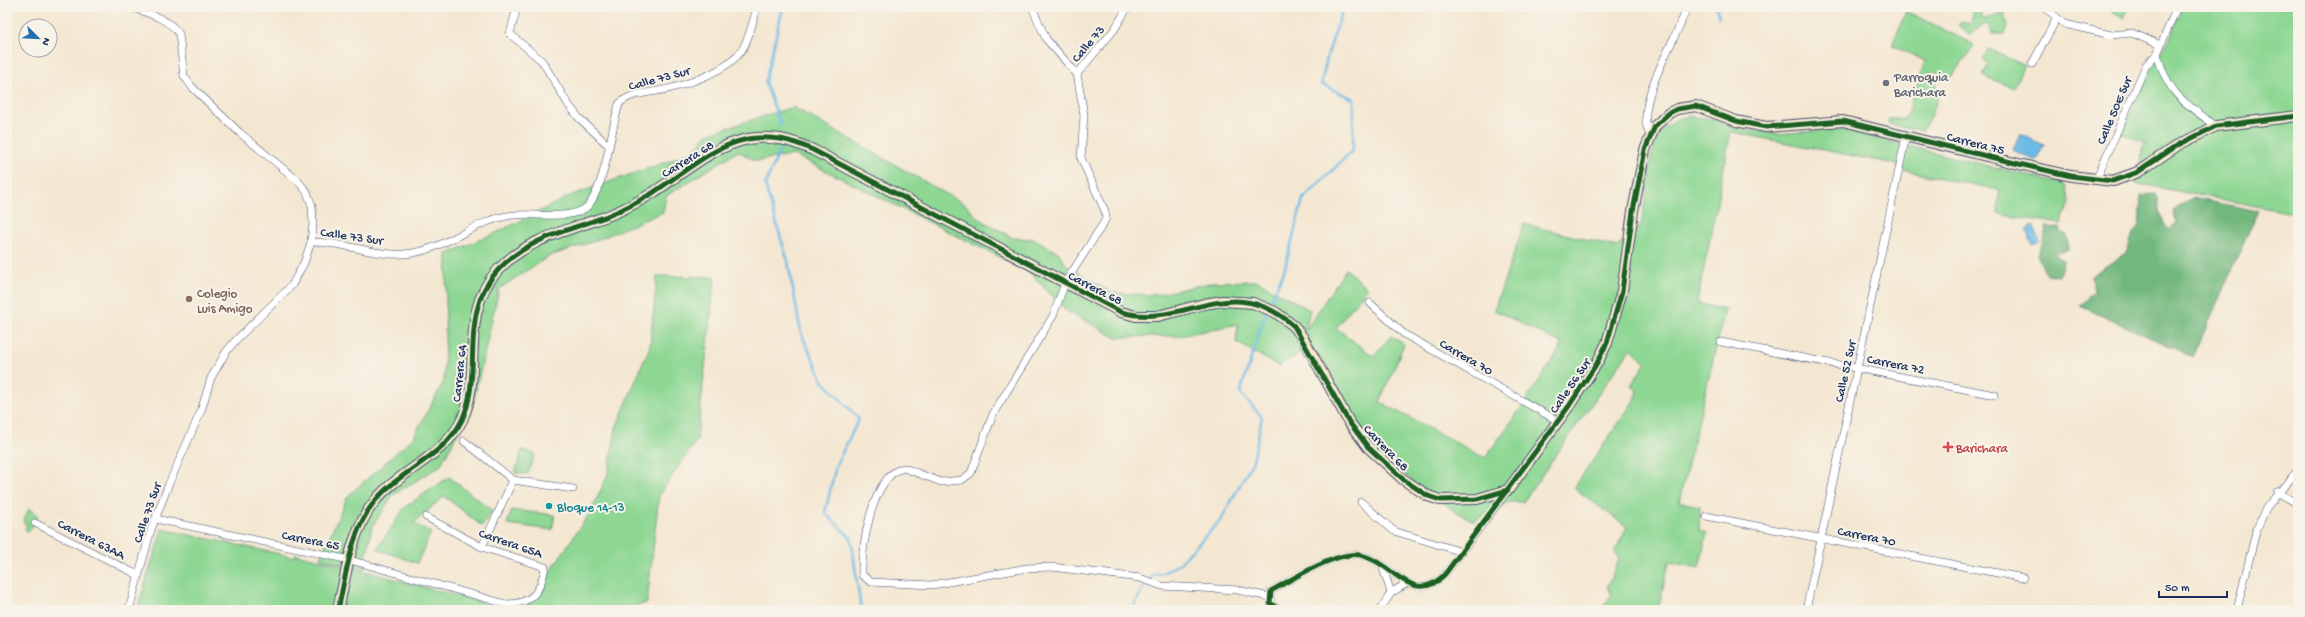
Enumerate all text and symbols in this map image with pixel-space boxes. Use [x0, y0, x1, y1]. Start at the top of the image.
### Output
north arrow [18, 18, 58, 58]
street label: Calle 73 [1069, 23, 1109, 66]
text: N [38, 36, 52, 47]
street label: Calle 73 Sur [627, 64, 693, 95]
place label: Parroquia Barichara [1893, 71, 1949, 101]
street label: Calle 50E Sur [2094, 74, 2137, 147]
marker: Parroquia Barichara [1881, 78, 1891, 88]
street label: Carrera 75 [1945, 130, 2006, 159]
street label: Carrera 68 [659, 138, 717, 182]
street label: Calle 73 Sur [319, 226, 385, 249]
street label: Carrera 68 [1065, 269, 1124, 309]
place label: Colegio Luis Amigo [197, 287, 253, 317]
marker: Colegio Luis Amigo [184, 294, 194, 304]
street label: Carrera 70 [1436, 337, 1496, 380]
street label: Calle 52 Sur [1833, 338, 1861, 404]
street label: Carrera 64 [450, 344, 471, 403]
street label: Carrera 72 [1866, 353, 1926, 378]
street label: Calle 56 Sur [1547, 355, 1596, 417]
street label: Carrera 68 [1359, 422, 1411, 475]
marker: Barichara [1943, 442, 1953, 452]
place label: Barichara [1955, 442, 2009, 457]
street label: Calle 73 Sur [131, 479, 166, 545]
marker: Bloque 14-13 [544, 501, 554, 511]
place label: Bloque 14-13 [556, 501, 625, 516]
street label: Carrera 63AA [55, 517, 128, 564]
street label: Carrera 70 [1836, 524, 1898, 551]
street label: Carrera 65A [476, 527, 545, 563]
street label: Carrera 65 [280, 529, 341, 554]
scale bar [2159, 573, 2227, 599]
text: 50 m [2165, 582, 2190, 596]

